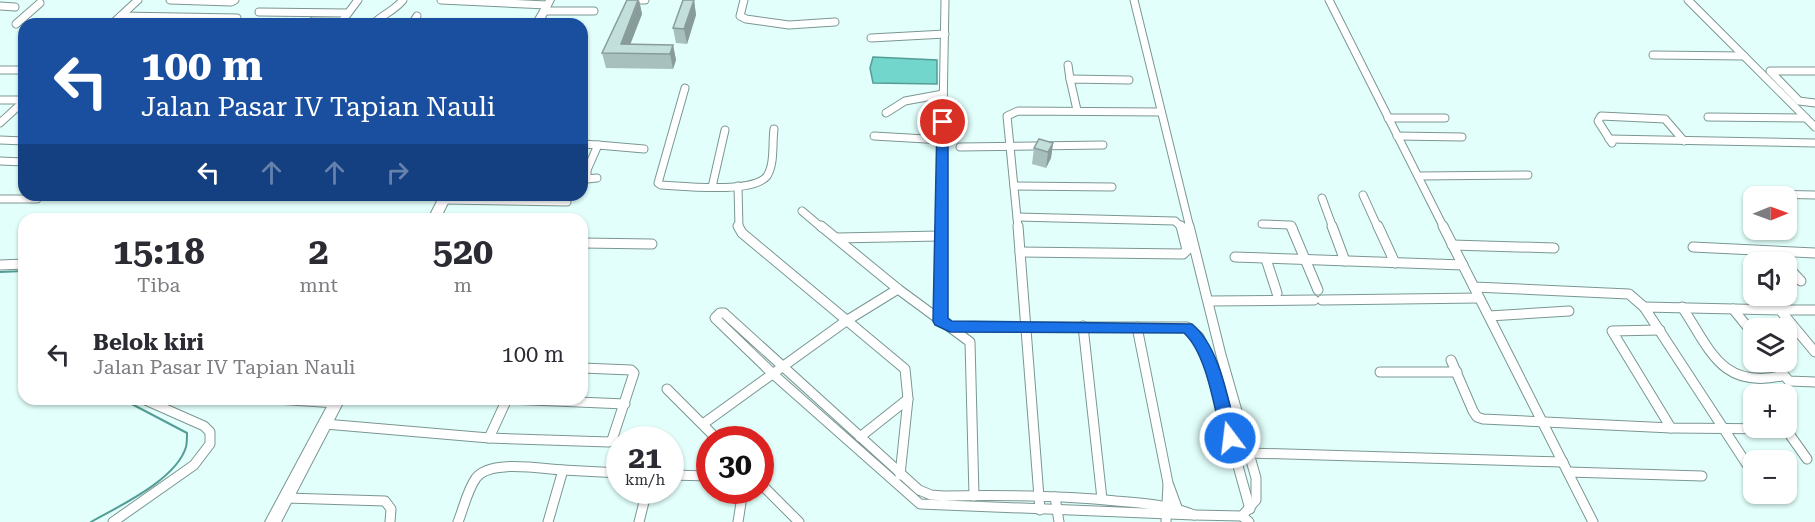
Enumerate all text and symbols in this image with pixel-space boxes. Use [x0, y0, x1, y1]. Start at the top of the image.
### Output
text: 100 m [141, 41, 263, 90]
icon: left [42, 42, 120, 120]
text: Jalan Pasar IV Tapian Nauli [141, 91, 495, 123]
pin [917, 96, 968, 147]
icon: arrive [926, 105, 959, 138]
icon: left [192, 156, 225, 189]
icon: ahead [255, 156, 288, 189]
icon: ahead [318, 156, 351, 189]
icon: right [381, 156, 414, 189]
north arrow [1743, 186, 1797, 240]
map controls [1743, 186, 1797, 504]
text: 15:18 [113, 231, 205, 273]
text: 2 [309, 231, 329, 273]
text: 520 [433, 231, 493, 273]
button: sound [1743, 252, 1797, 306]
text: Tiba [137, 273, 180, 297]
text: mnt [299, 273, 338, 297]
text: m [454, 273, 472, 297]
button: layers [1743, 318, 1797, 372]
text: Belok kiri [93, 330, 204, 355]
icon: left [42, 338, 75, 371]
text: 100 m [501, 342, 564, 367]
text: Jalan Pasar IV Tapian Nauli [93, 355, 356, 379]
button: + [1743, 384, 1797, 438]
position arrow [1198, 406, 1262, 470]
speed limit sign: 30 [696, 426, 774, 504]
text: 21 [628, 440, 662, 475]
button: − [1743, 450, 1797, 504]
text: km/h [625, 471, 665, 489]

